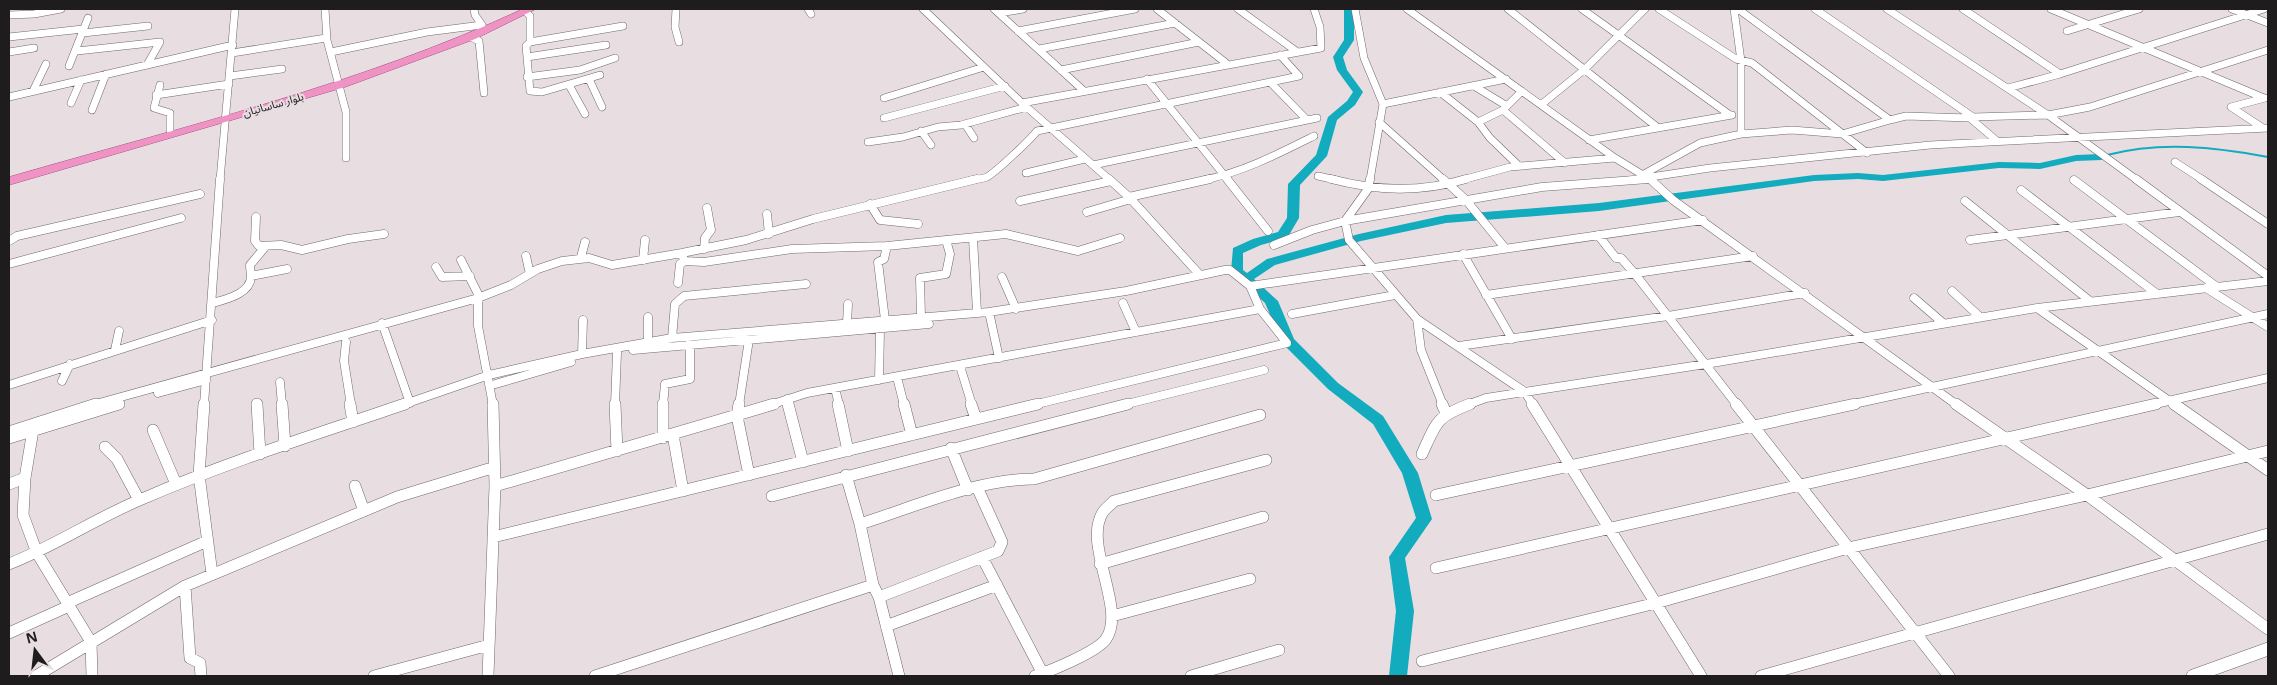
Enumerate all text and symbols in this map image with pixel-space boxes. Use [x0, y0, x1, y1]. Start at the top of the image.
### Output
street label: بلوار ساسانیان [241, 88, 305, 120]
north arrow [10, 625, 60, 675]
text: N [24, 626, 39, 648]

